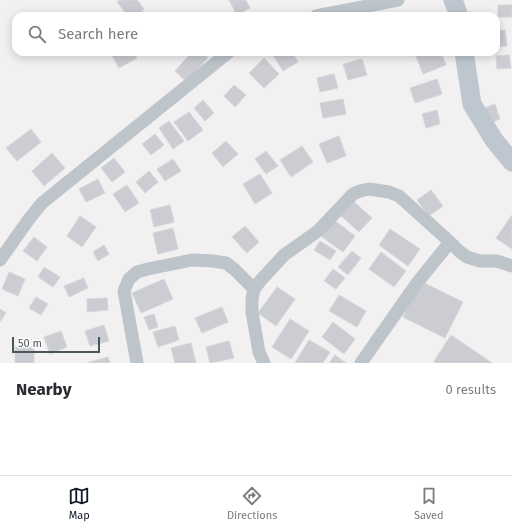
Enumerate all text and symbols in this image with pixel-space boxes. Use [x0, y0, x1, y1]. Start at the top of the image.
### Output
search box [12, 12, 500, 56]
icon: search [26, 23, 48, 45]
text: Search here [58, 25, 138, 43]
scale bar [12, 335, 100, 354]
text: 50 m [18, 337, 42, 350]
text: Nearby [16, 379, 71, 400]
text: 0 results [445, 382, 496, 397]
tab: Map [68, 485, 90, 522]
tab: Directions [227, 485, 277, 522]
tab: Saved [414, 485, 444, 522]

